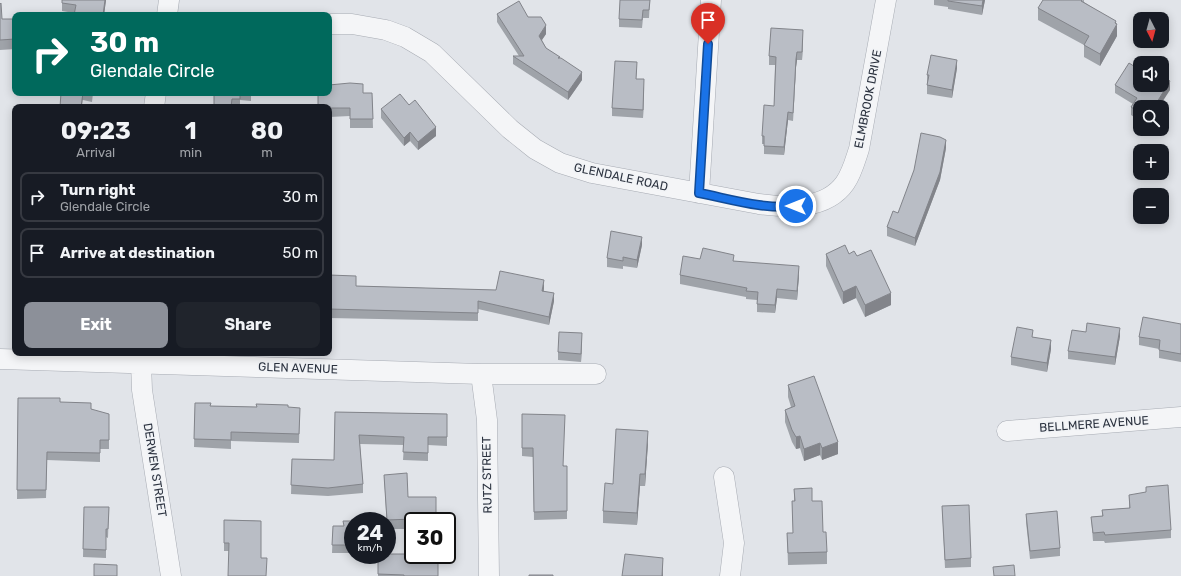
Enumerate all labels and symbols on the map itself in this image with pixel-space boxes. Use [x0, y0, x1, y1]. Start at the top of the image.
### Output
pin [691, 3, 725, 44]
north arrow [1133, 12, 1169, 48]
street label: ELMBROOK DRIVE [852, 48, 884, 150]
street label: GLENDALE ROAD [573, 160, 669, 194]
position arrow [775, 185, 817, 227]
street label: GLEN AVENUE [258, 360, 338, 376]
street label: BELLMERE AVENUE [1039, 413, 1149, 435]
street label: DERWEN STREET [141, 422, 169, 518]
street label: RUTZ STREET [479, 436, 495, 514]
speed limit sign: 30 [404, 512, 456, 564]

